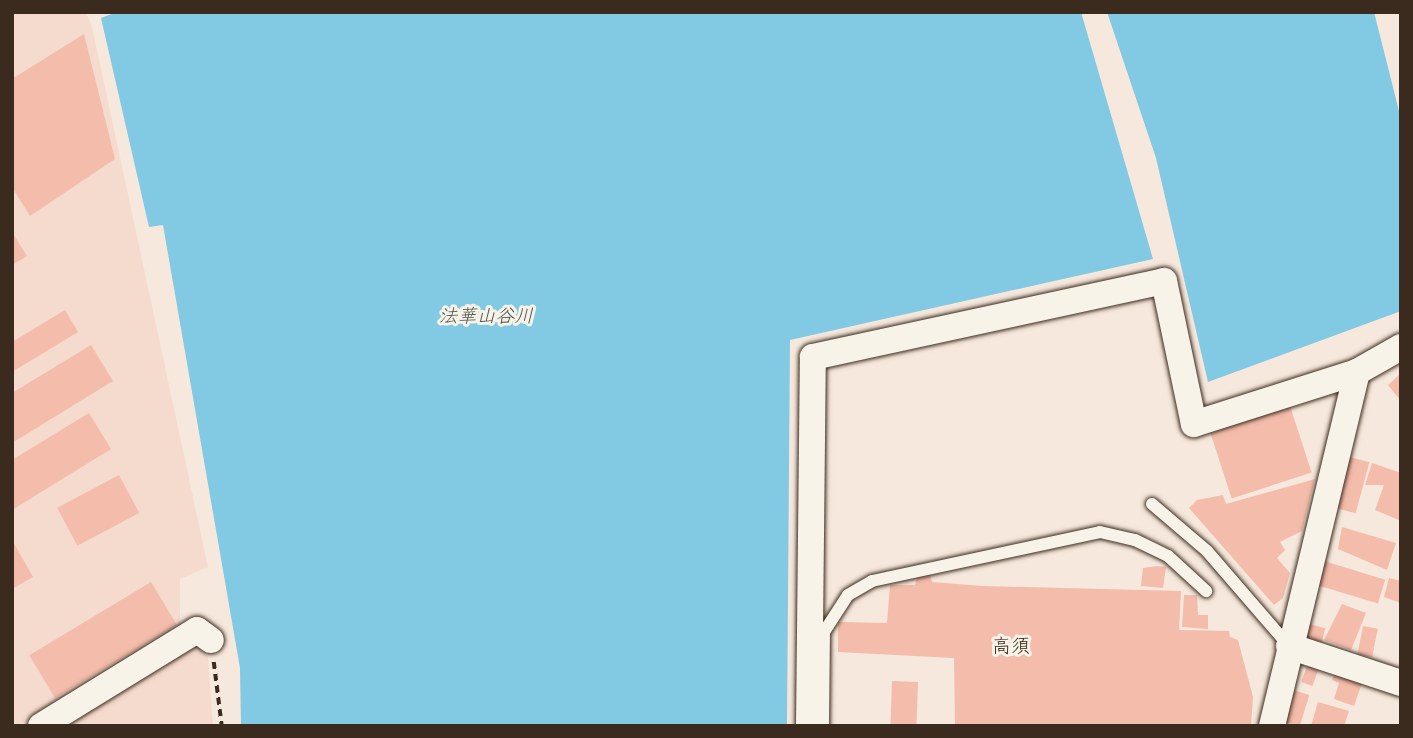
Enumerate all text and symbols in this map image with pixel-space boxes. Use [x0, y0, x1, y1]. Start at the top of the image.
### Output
water label: 法華山谷川 [439, 306, 533, 328]
district label: 高須 [992, 636, 1030, 658]

